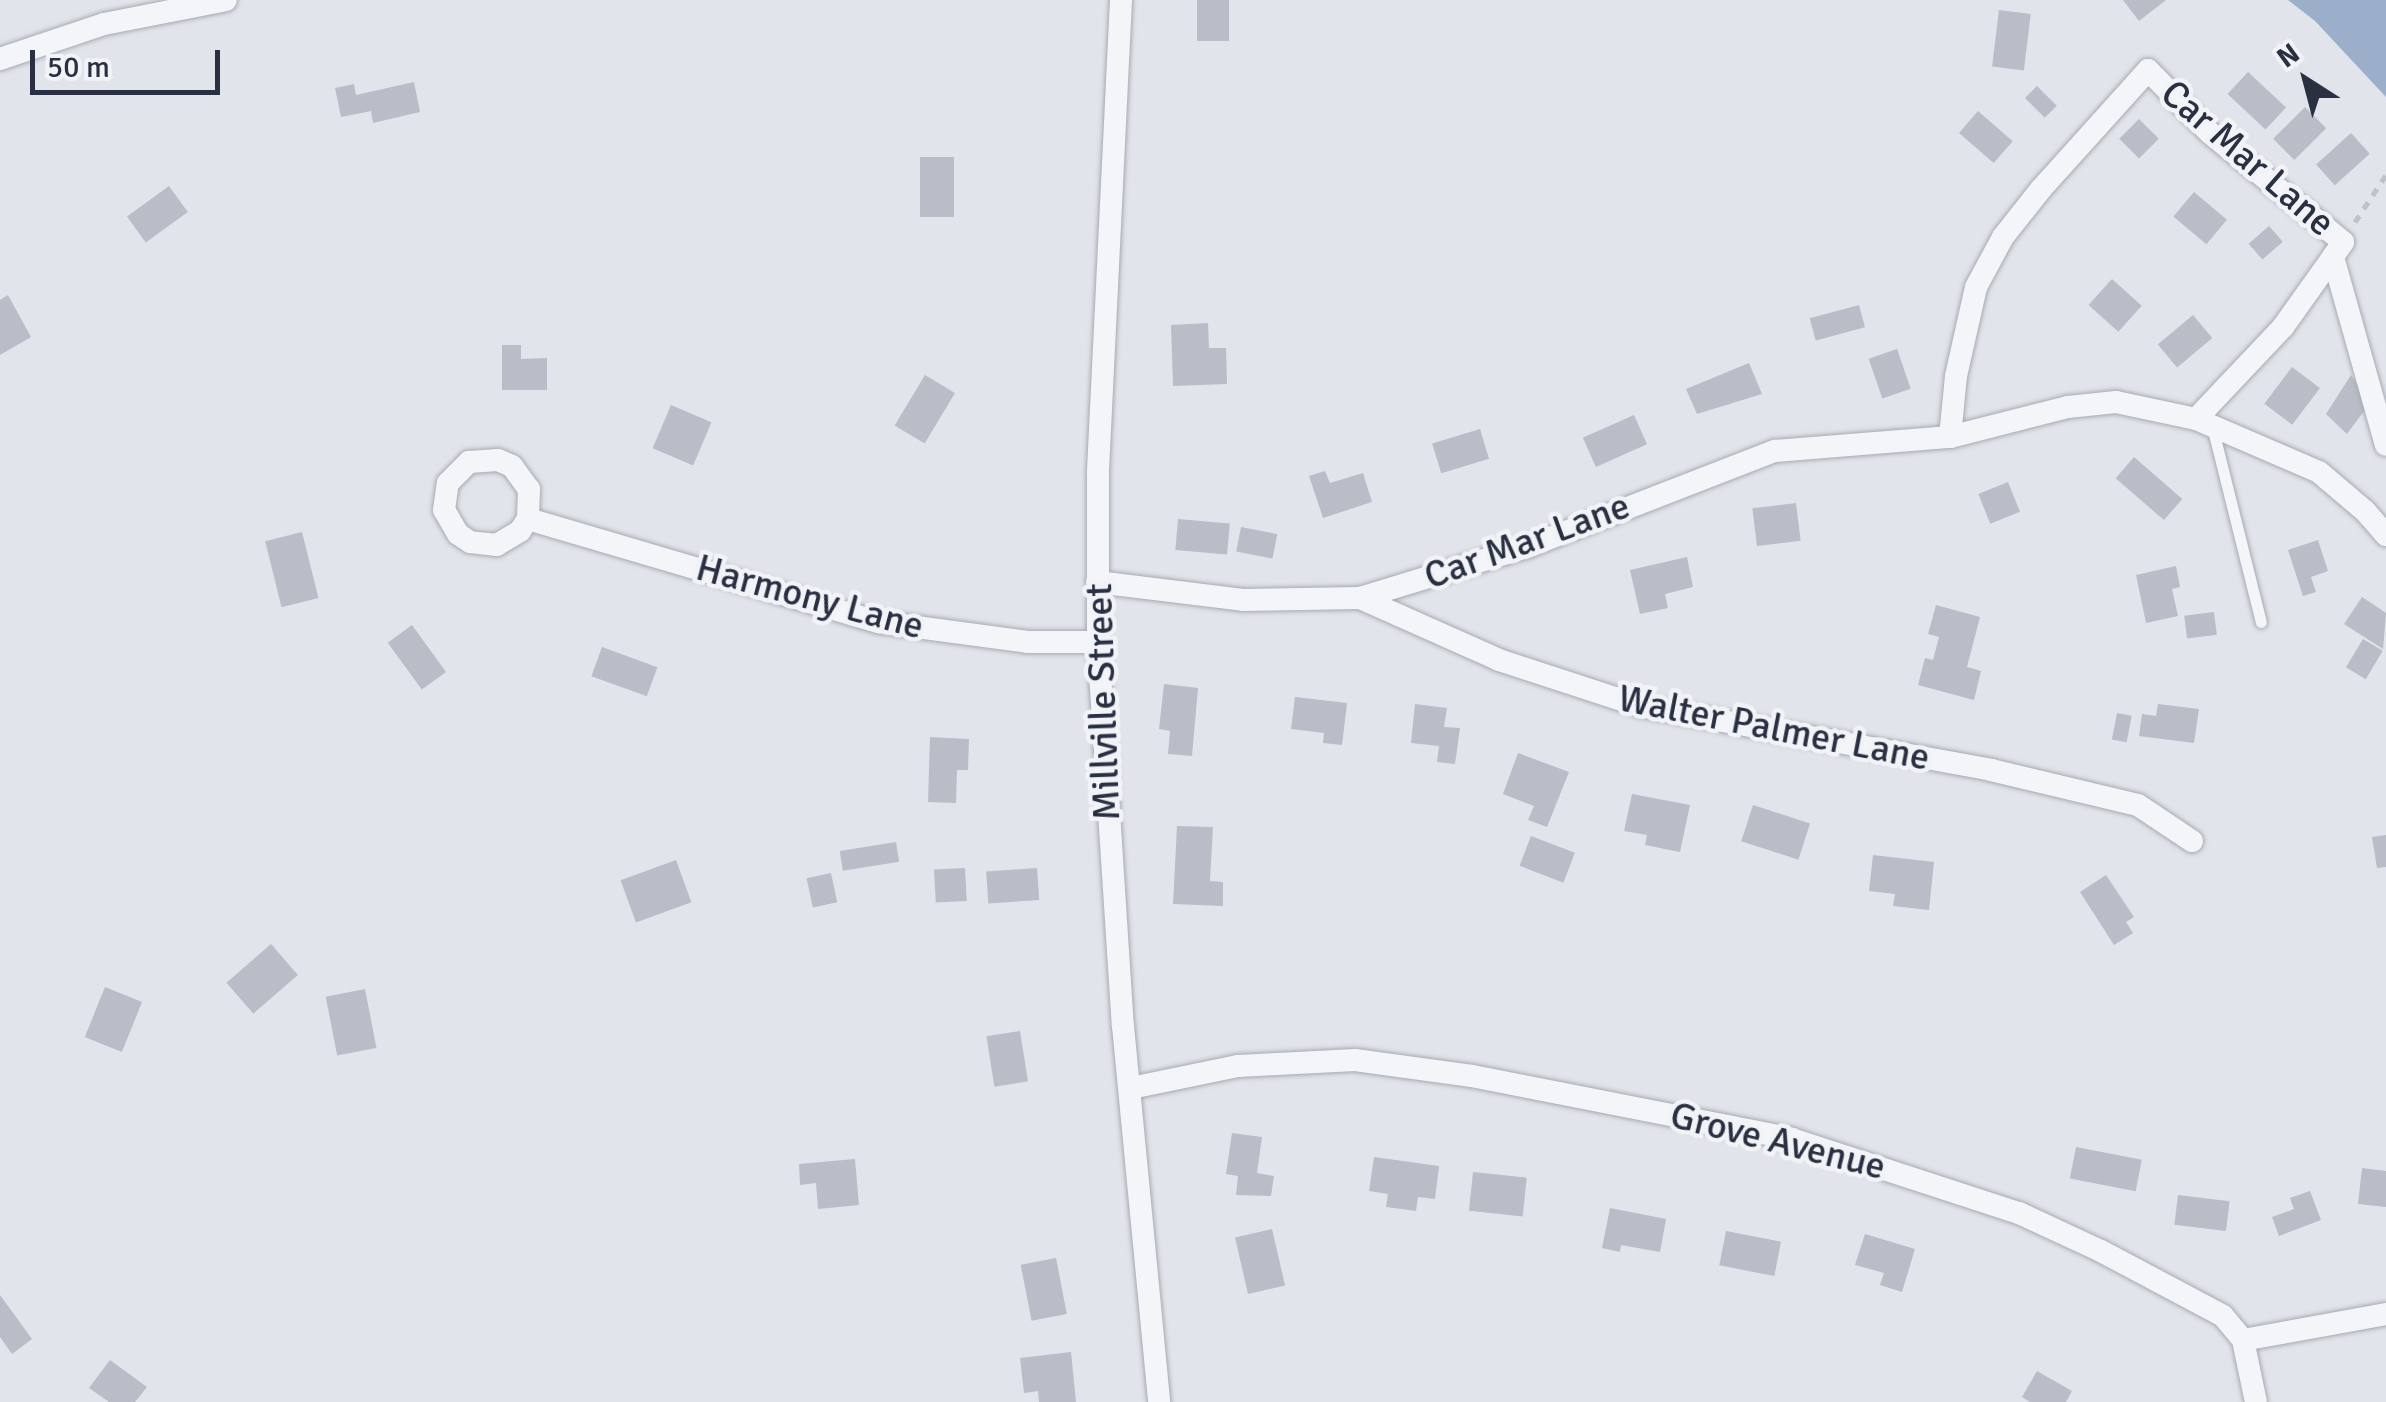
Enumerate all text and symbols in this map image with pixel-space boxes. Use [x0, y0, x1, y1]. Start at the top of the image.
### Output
scale bar [35, 30, 225, 92]
north arrow [2256, 30, 2356, 130]
text: N [2270, 36, 2306, 75]
text: 50 m [47, 49, 110, 86]
street label: Car Mar Lane [2152, 70, 2344, 246]
street label: Car Mar Lane [1418, 483, 1636, 599]
street label: Harmony Lane [691, 545, 929, 649]
street label: Millville Street [1076, 583, 1130, 821]
street label: Walter Palmer Lane [1614, 675, 1934, 781]
street label: Grove Avenue [1666, 1092, 1890, 1190]

